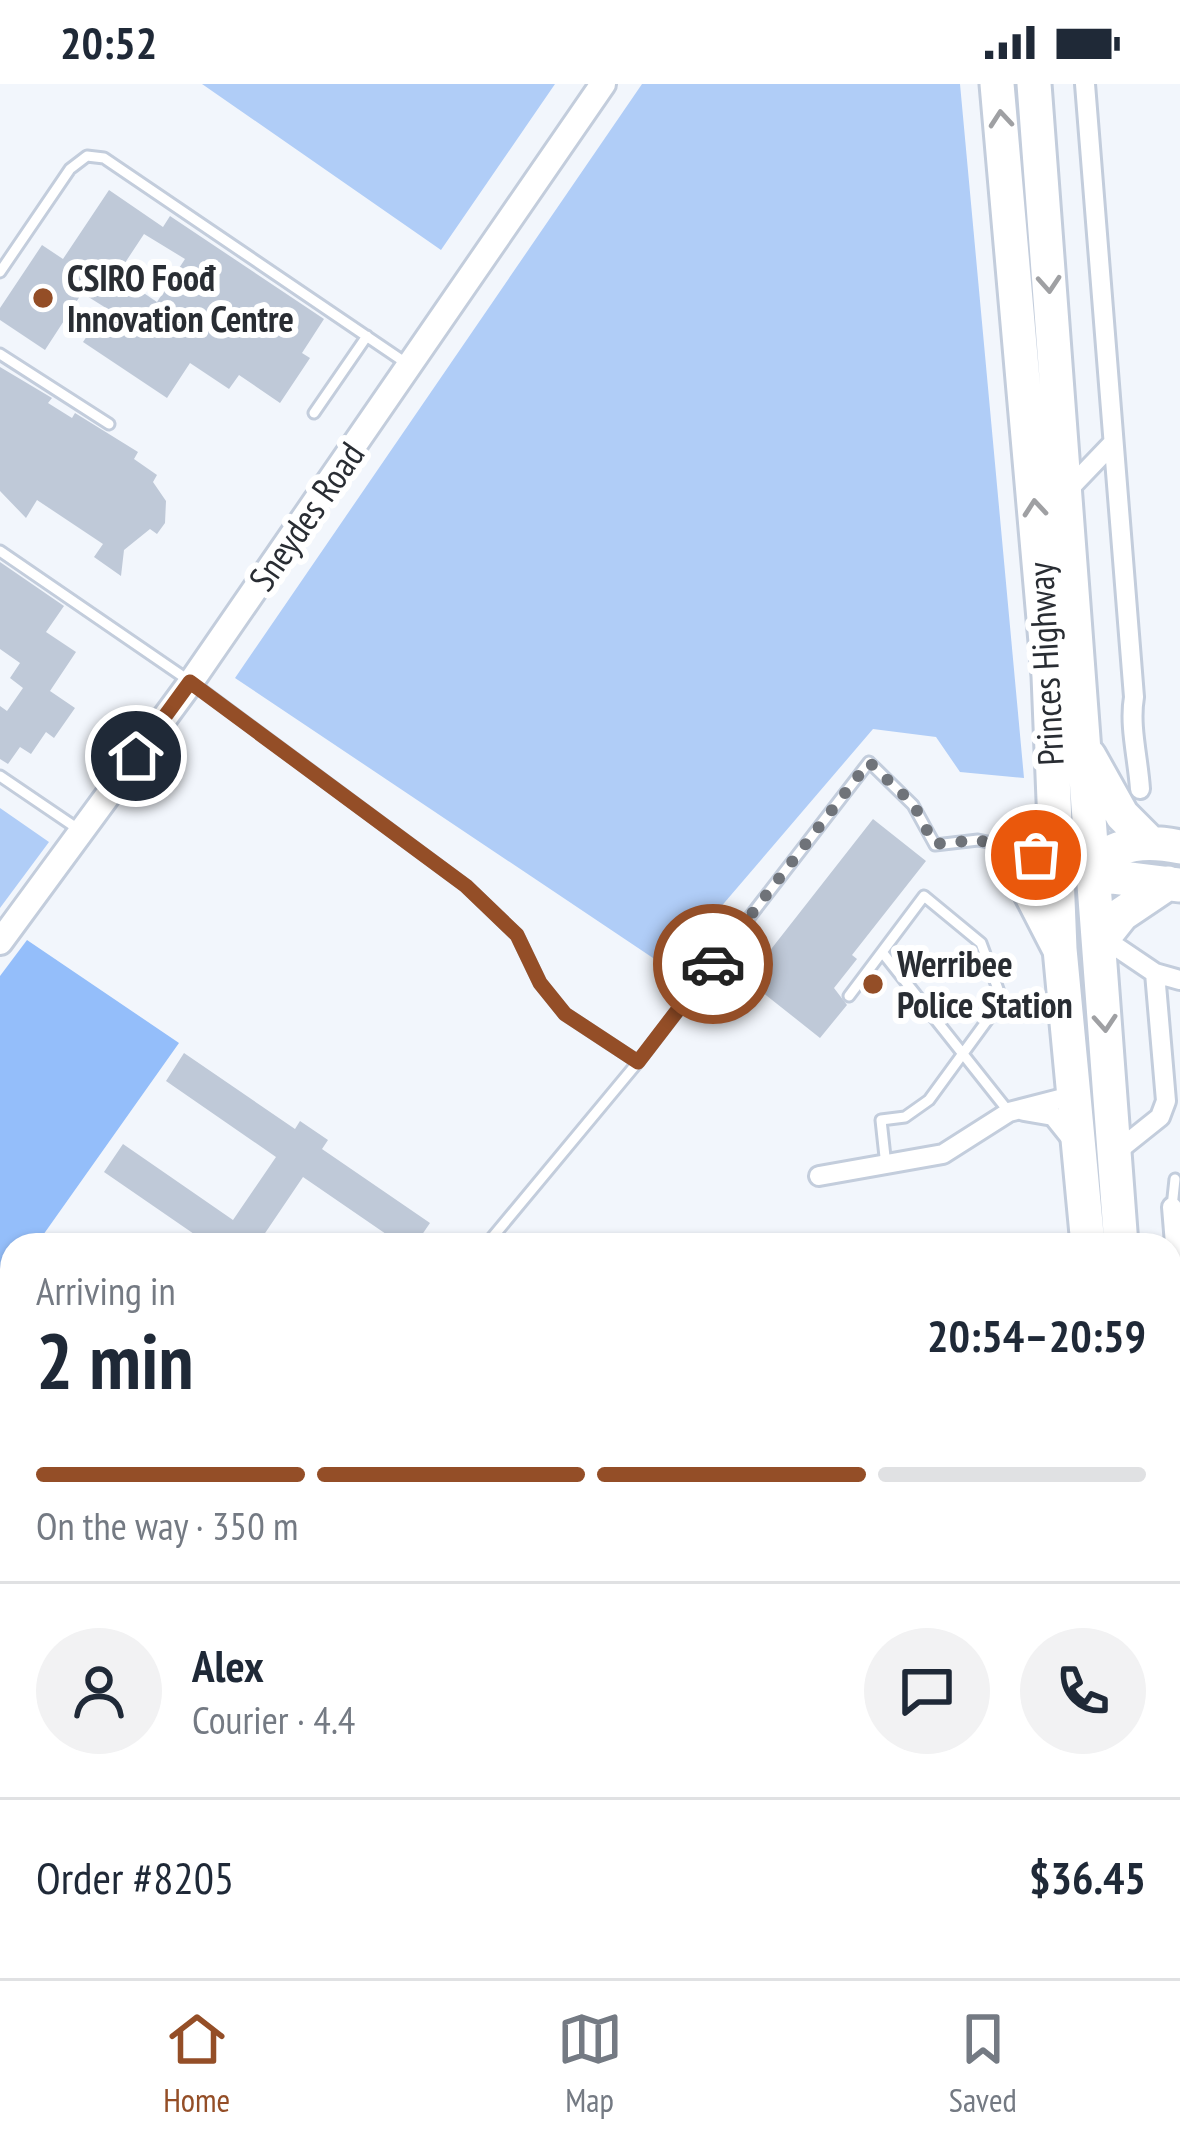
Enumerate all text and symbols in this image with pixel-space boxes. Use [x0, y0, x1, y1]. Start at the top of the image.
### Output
text: 20:52 [60, 13, 157, 71]
one-way arrow [989, 109, 1014, 128]
place label: CSIRO Foođ Innovation Centre [67, 254, 294, 342]
one-way arrow [1036, 275, 1062, 294]
marker: CSIRO Foođ Innovation Centre [30, 285, 56, 311]
street label: Sneydes Road [238, 433, 374, 599]
one-way arrow [1023, 498, 1048, 517]
street label: Princes Highway [1016, 561, 1074, 767]
pin [85, 705, 187, 807]
icon: home [103, 723, 169, 789]
pin [985, 804, 1087, 906]
icon: bag [1003, 822, 1069, 888]
courier [653, 904, 773, 1024]
icon: car [680, 931, 746, 997]
place label: Werribee Police Station [896, 940, 1073, 1028]
marker: Werribee Police Station [860, 971, 886, 997]
one-way arrow [1092, 1014, 1118, 1033]
text: Arriving in [36, 1265, 176, 1316]
text: 20:54–20:59 [927, 1306, 1146, 1364]
text: 2 min [36, 1310, 194, 1411]
text: On the way · 350 m [36, 1500, 298, 1551]
button: person [36, 1628, 162, 1754]
button: chat [864, 1628, 990, 1754]
button: phone [1020, 1628, 1146, 1754]
text: Alex [192, 1636, 264, 1694]
text: Courier · 4.4 [192, 1694, 355, 1745]
text: Order #8205 [36, 1848, 234, 1906]
text: $36.45 [1029, 1848, 1146, 1906]
tab: Home [163, 2006, 230, 2121]
tab: Map [557, 2006, 623, 2121]
tab: Saved [949, 2006, 1017, 2121]

